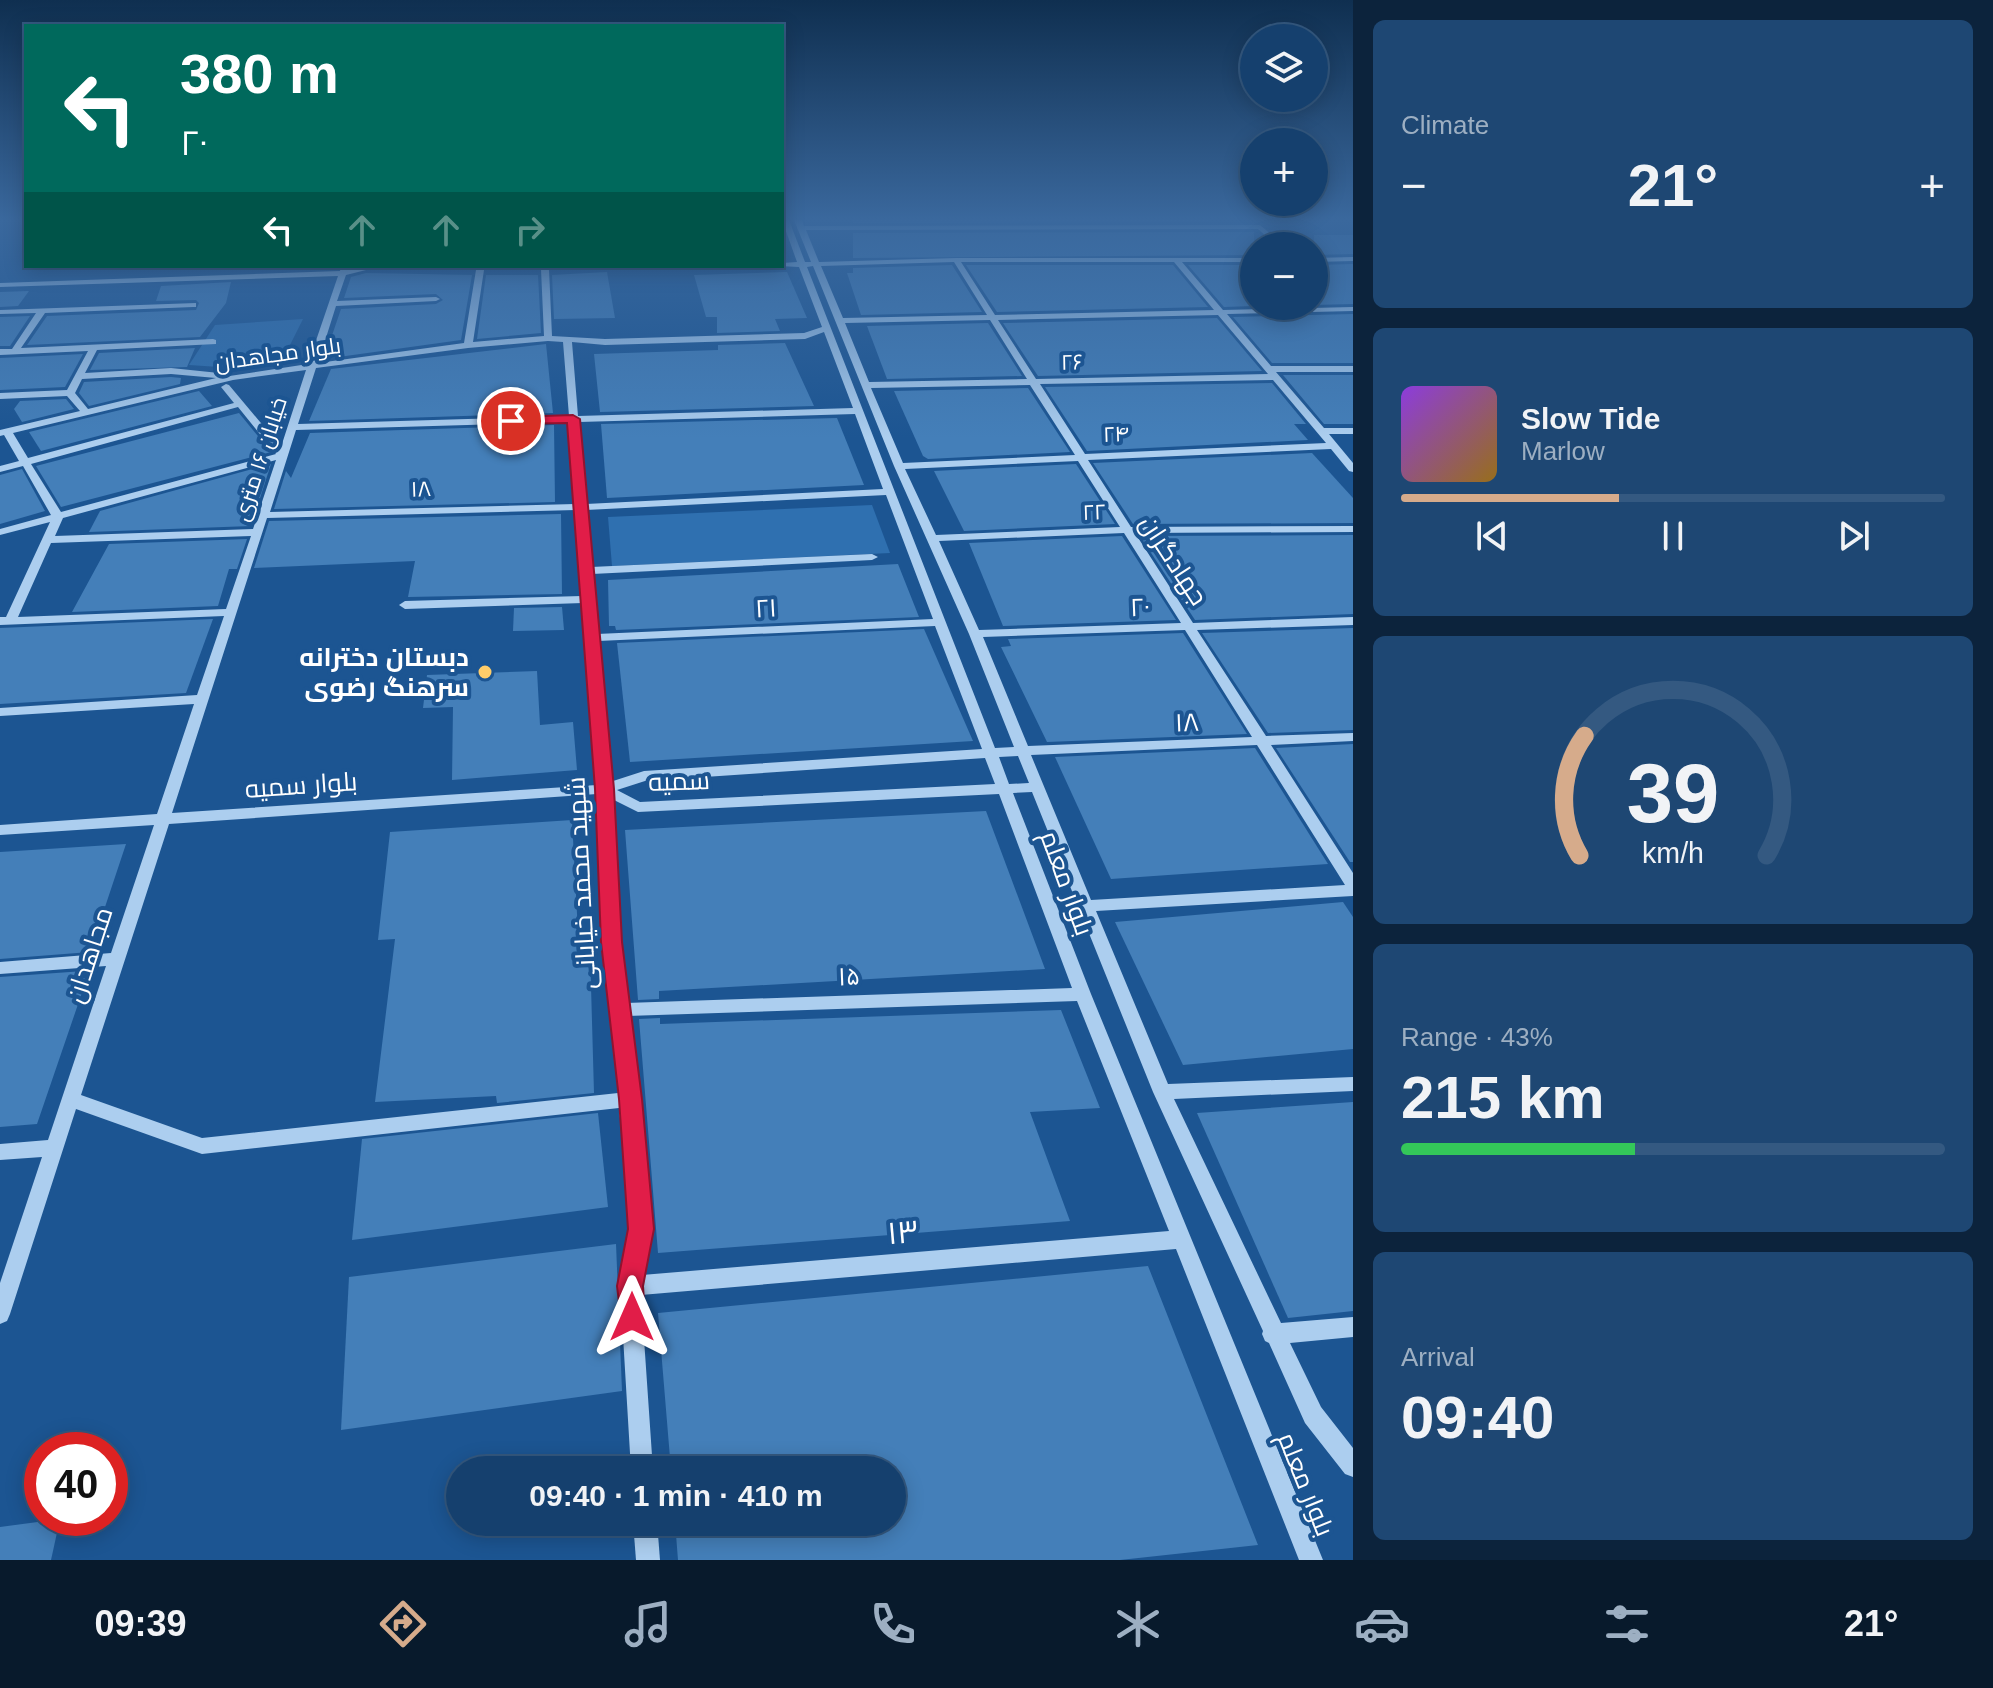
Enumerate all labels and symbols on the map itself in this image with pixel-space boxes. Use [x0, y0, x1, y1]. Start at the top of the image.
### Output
street label: بلوار مجاهدان [213, 333, 343, 375]
street label: ۲۶ [1061, 349, 1083, 375]
pin [477, 387, 545, 455]
street label: خیابان ۱۶ متری [228, 394, 292, 524]
street label: ۲۴ [1102, 421, 1130, 447]
street label: ۱۸ [410, 476, 432, 502]
street label: ۲۲ [1082, 499, 1106, 525]
street label: جهادگران [1133, 509, 1214, 611]
street label: ۲۱ [754, 592, 778, 624]
street label: ۲۰ [1129, 592, 1151, 622]
place label: دبستان دخترانه سرهنگ رضوی [299, 642, 469, 702]
marker: دبستان دخترانه سرهنگ رضوی [476, 663, 494, 681]
street label: ۱۸ [1174, 707, 1200, 737]
street label: سمیه [648, 765, 710, 797]
street label: بلوار سمیه [244, 766, 358, 804]
street label: شهید محمد خیابانی [560, 776, 603, 990]
street label: بلوار معلم [1031, 826, 1100, 941]
street label: مجاهدان [59, 903, 119, 1007]
street label: ۱۵ [837, 961, 861, 991]
street label: ۱۳ [886, 1213, 920, 1251]
position arrow [590, 1275, 674, 1359]
street label: بلوار معلم [1269, 1428, 1340, 1541]
speed limit sign: 40 [24, 1432, 128, 1536]

